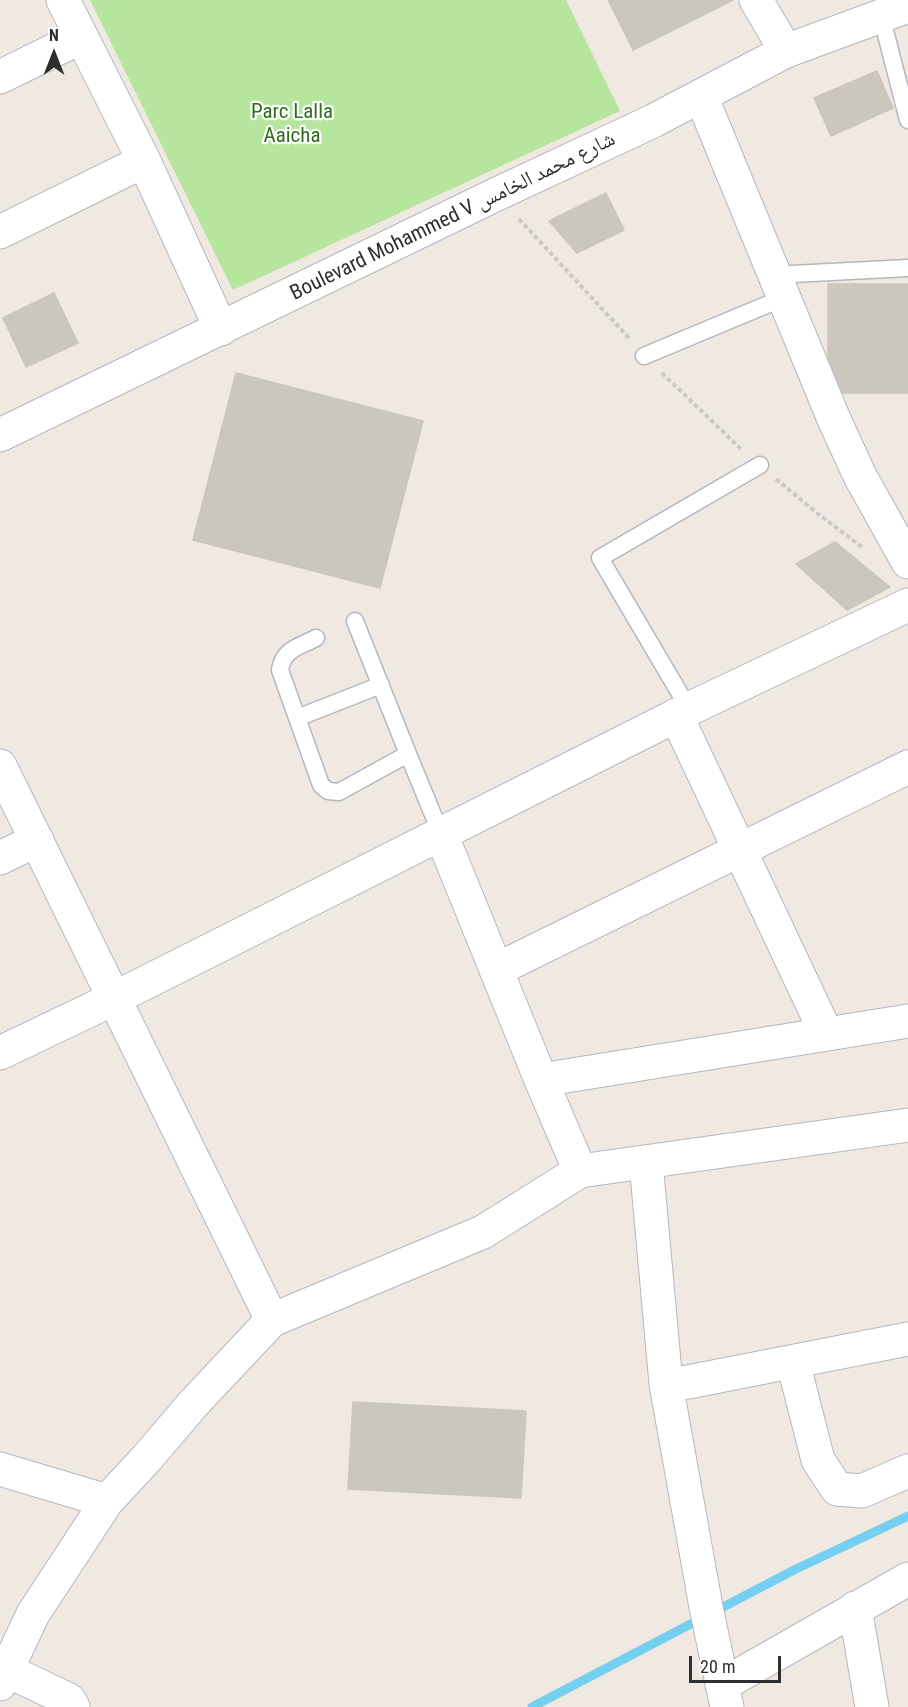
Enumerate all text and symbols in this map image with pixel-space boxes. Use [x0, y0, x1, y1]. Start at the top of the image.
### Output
north arrow [24, 24, 84, 84]
text: N [49, 26, 59, 45]
park label: Parc Lalla Aaicha [251, 100, 333, 150]
street label: Boulevard Mohammed V شارع محمد الخامس [286, 127, 620, 307]
scale bar [692, 1644, 784, 1682]
text: 20 m [700, 1656, 735, 1677]

